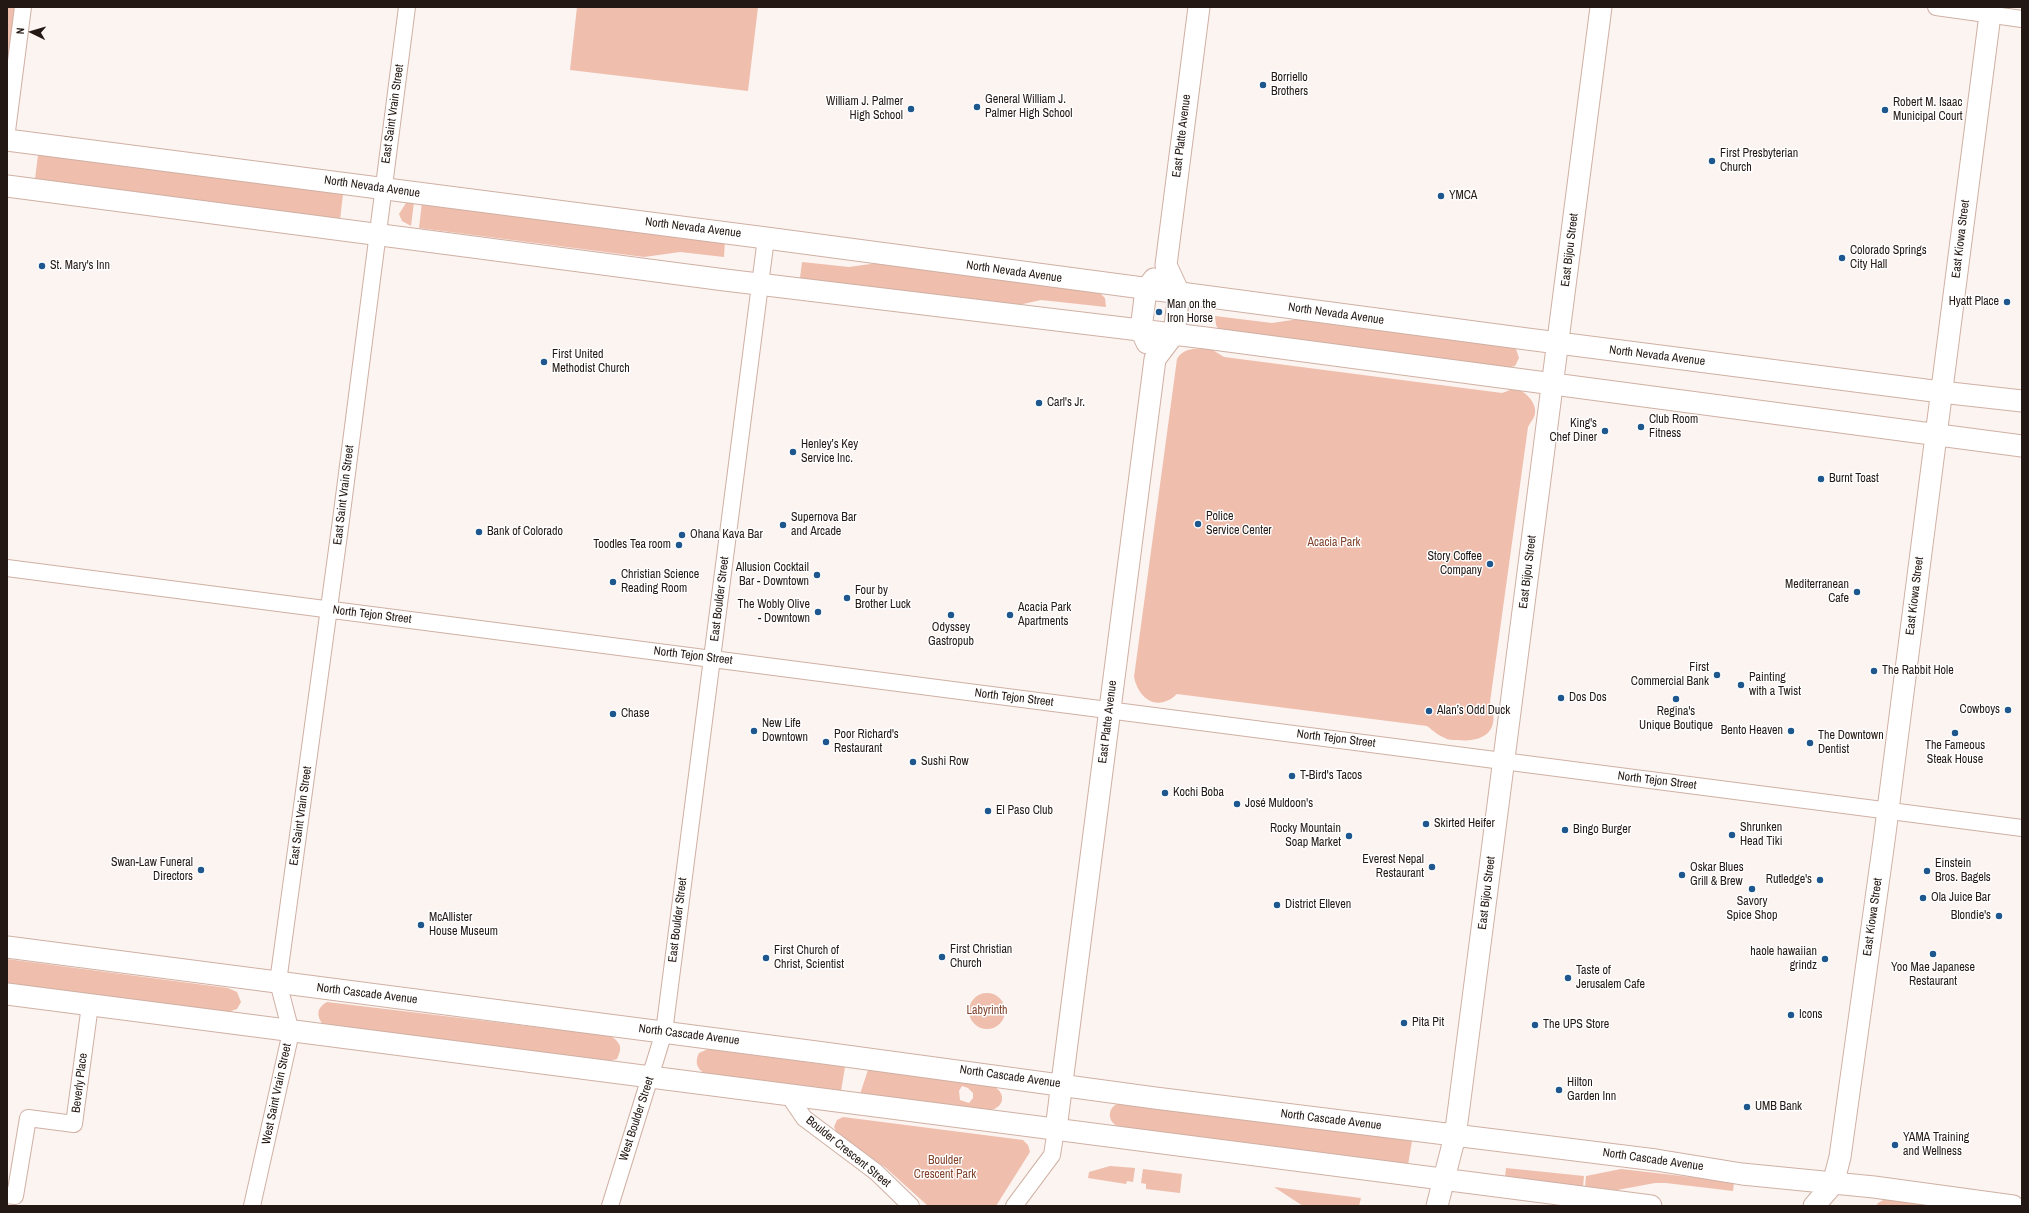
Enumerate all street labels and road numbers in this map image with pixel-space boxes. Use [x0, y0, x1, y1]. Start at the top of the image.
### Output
street label: East Saint Vrain Street [379, 63, 407, 165]
street label: East Platte Avenue [1170, 94, 1194, 178]
street label: North Nevada Avenue [323, 173, 421, 201]
street label: East Kiowa Street [1949, 199, 1973, 279]
street label: East Bijou Street [1558, 212, 1582, 288]
street label: North Nevada Avenue [644, 215, 742, 241]
street label: North Nevada Avenue [965, 258, 1063, 286]
street label: North Nevada Avenue [1287, 300, 1385, 328]
street label: North Nevada Avenue [1608, 343, 1706, 369]
street label: East Saint Vrain Street [331, 444, 357, 546]
street label: East Bijou Street [1516, 534, 1540, 610]
street label: East Boulder Street [708, 556, 732, 642]
street label: East Kiowa Street [1903, 556, 1927, 636]
street label: North Tejon Street [332, 603, 412, 627]
street label: North Tejon Street [653, 644, 733, 668]
street label: East Platte Avenue [1096, 680, 1120, 764]
street label: North Tejon Street [974, 686, 1054, 710]
street label: North Tejon Street [1296, 727, 1376, 751]
street label: East Saint Vrain Street [287, 765, 315, 867]
street label: North Tejon Street [1617, 769, 1697, 793]
street label: East Bijou Street [1475, 855, 1499, 931]
street label: East Boulder Street [666, 877, 690, 963]
street label: East Kiowa Street [1860, 877, 1886, 957]
street label: North Cascade Avenue [316, 981, 418, 1007]
street label: North Cascade Avenue [638, 1022, 740, 1048]
street label: West Saint Vrain Street [259, 1042, 295, 1146]
street label: Beverly Place [69, 1052, 91, 1114]
street label: North Cascade Avenue [959, 1063, 1061, 1091]
street label: West Boulder Street [617, 1075, 657, 1163]
street label: North Cascade Avenue [1280, 1107, 1382, 1133]
street label: Boulder Crescent Street [803, 1113, 893, 1191]
street label: North Cascade Avenue [1602, 1146, 1704, 1174]

